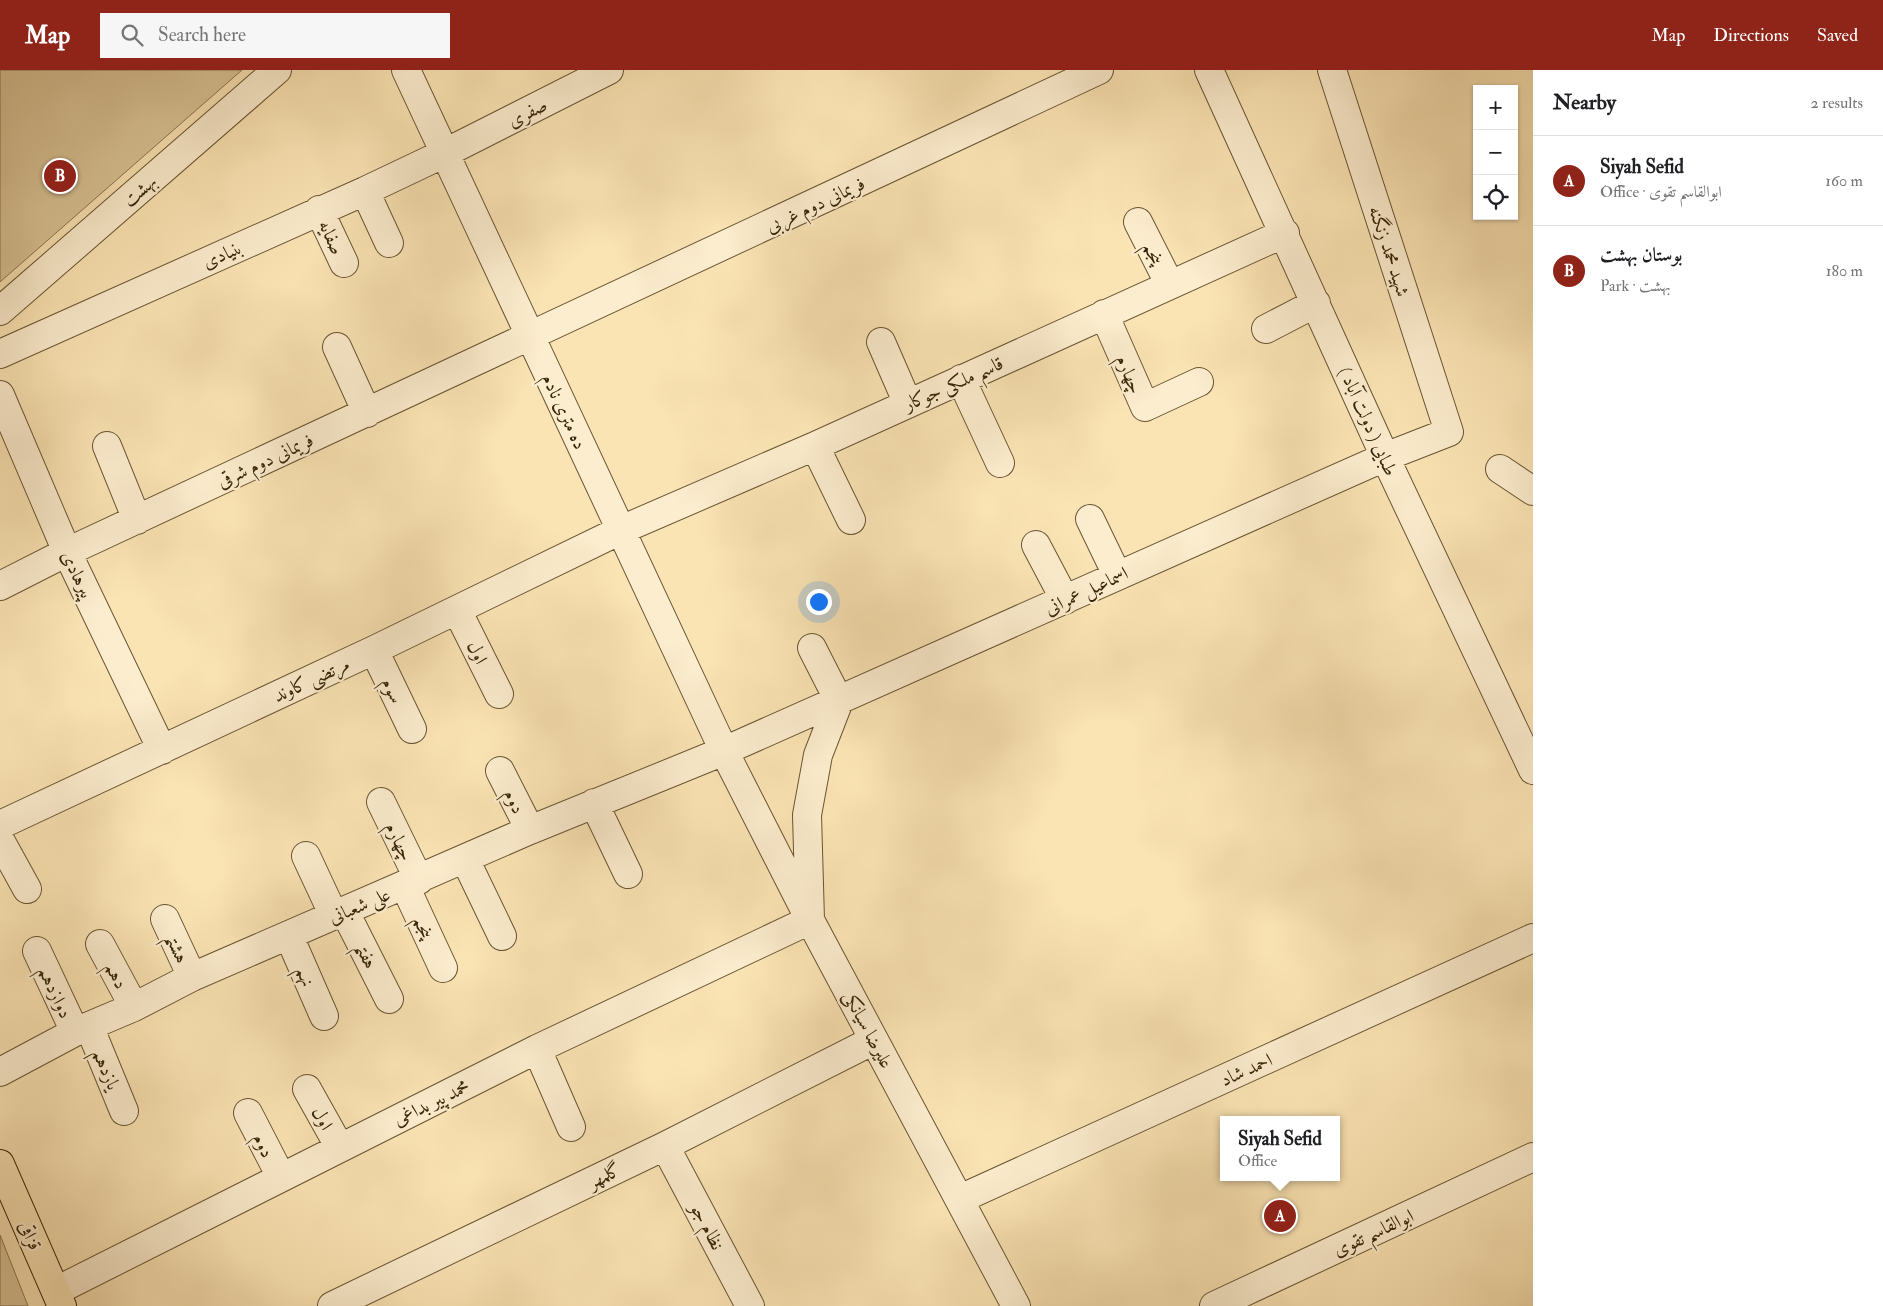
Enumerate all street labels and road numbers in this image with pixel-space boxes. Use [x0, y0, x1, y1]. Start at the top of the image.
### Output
street label: صفری [504, 93, 551, 133]
street label: بهشت [118, 169, 162, 212]
street label: فریمانی دوم غربی [762, 171, 871, 242]
street label: شهید محمد زنگنه [1363, 203, 1416, 300]
street label: صفایه [313, 216, 349, 259]
street label: بنیادی [199, 236, 246, 274]
street label: پنجم [1132, 238, 1170, 274]
street label: قاسم ملکی جوکار [898, 351, 1010, 424]
street label: چهارم [1106, 351, 1148, 399]
street label: طبایی ( دولت آباد ) [1332, 363, 1403, 480]
street label: ده متری نادم [532, 370, 592, 455]
street label: فریمانی دوم شرقی [213, 428, 319, 497]
street label: پیرهادی [55, 547, 99, 604]
street label: اسماعیل عمرانی [1041, 561, 1133, 622]
street label: اول [461, 637, 493, 668]
street label: مرتضی کاوند [269, 652, 354, 709]
street label: سوم [372, 674, 409, 709]
street label: دوم [494, 785, 530, 820]
street label: چهارم [376, 818, 419, 867]
street label: علی شعبانی [325, 882, 395, 931]
street label: پنجم [402, 912, 440, 947]
street label: هشتم [154, 930, 194, 970]
street label: هفتم [343, 938, 383, 976]
street label: دهم [94, 958, 133, 996]
street label: دوازدهم [27, 962, 78, 1025]
street label: نهم [285, 962, 320, 993]
street label: علیرضا سیانکی [837, 986, 899, 1073]
street label: یازدهم [81, 1045, 126, 1097]
street label: احمد شاد [1217, 1048, 1276, 1092]
street label: محمد پیر بداغی [389, 1074, 474, 1132]
street label: اول [306, 1103, 338, 1134]
street label: دوم [243, 1129, 279, 1164]
street label: گلمهر [582, 1158, 625, 1195]
street label: نظام جو [680, 1197, 729, 1256]
street label: ابوالقاسم تقوی [1329, 1204, 1421, 1268]
street label: قزاقی [13, 1217, 47, 1254]

